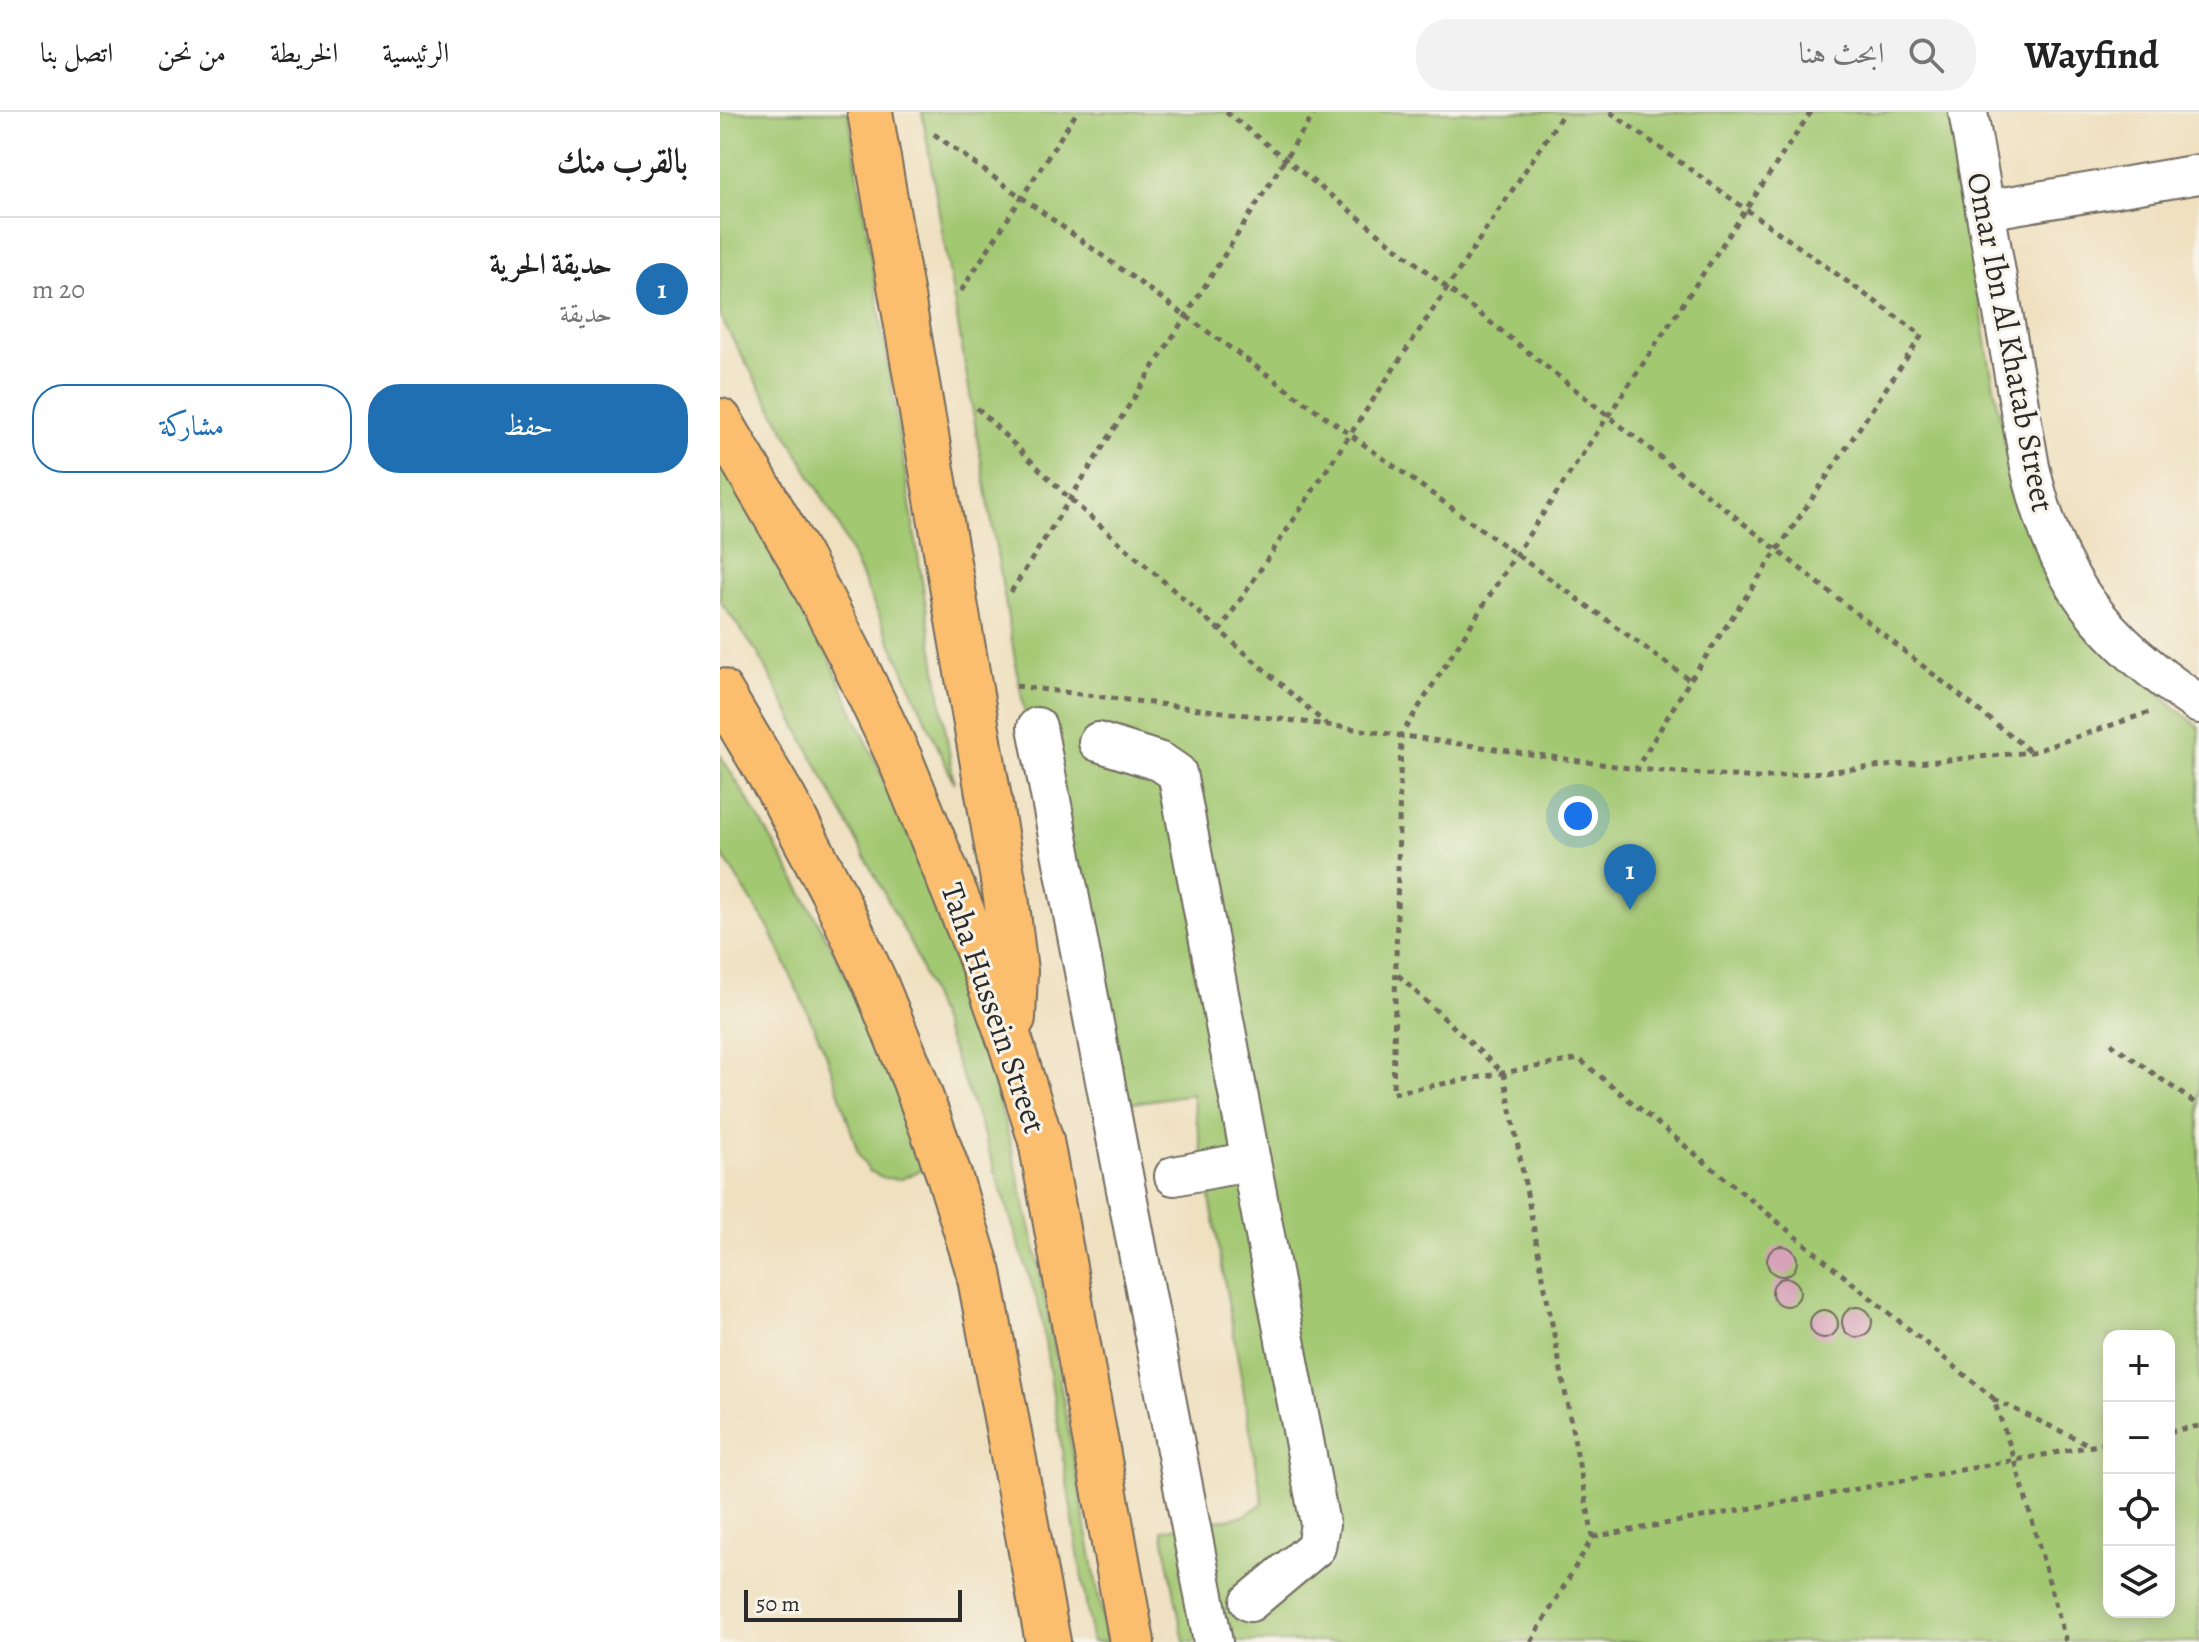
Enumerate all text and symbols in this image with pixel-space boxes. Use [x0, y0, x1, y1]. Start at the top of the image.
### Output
search box [1416, 19, 1976, 91]
text: Wayfind [2024, 29, 2159, 81]
text: ابحث هنا [1798, 33, 1884, 73]
icon: search [1904, 33, 1948, 77]
text: اتصل بنا [40, 34, 113, 72]
text: من نحن [157, 34, 226, 72]
text: الخريطة [270, 34, 338, 72]
text: الرئيسية [382, 34, 449, 72]
text: بالقرب منك [556, 137, 688, 184]
street label: Omar Ibn Al Khatab Street [1956, 168, 2066, 516]
text: حديقة الحرية [490, 244, 612, 284]
text: 20 m [32, 272, 85, 307]
text: 1 [657, 272, 667, 307]
text: حديقة [559, 296, 612, 331]
button: مشاركة [32, 384, 352, 473]
button: حفظ [368, 384, 688, 473]
your location [1558, 796, 1598, 836]
pin: 1 [1604, 844, 1656, 910]
street label: Taha Hussein Street [931, 877, 1057, 1139]
map controls [2103, 1330, 2175, 1618]
button: + [2103, 1330, 2175, 1402]
button: − [2103, 1402, 2175, 1474]
button: locate [2103, 1474, 2175, 1546]
button: layers [2103, 1546, 2175, 1618]
scale bar [744, 1586, 962, 1622]
text: 50 m [756, 1589, 800, 1619]

